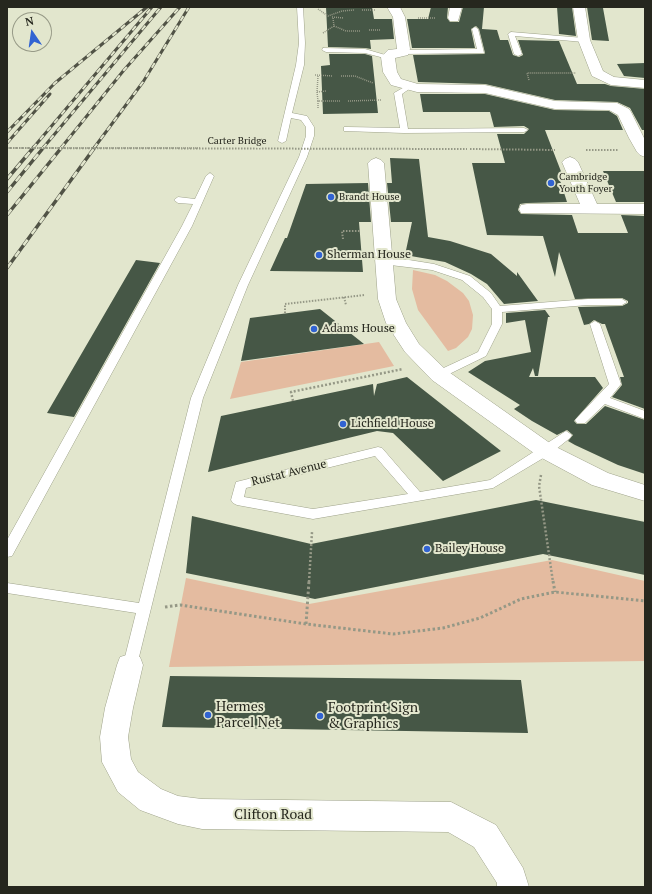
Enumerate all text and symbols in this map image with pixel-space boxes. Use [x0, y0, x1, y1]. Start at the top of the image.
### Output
north arrow [12, 12, 52, 52]
text: N [24, 14, 35, 29]
street label: Carter Bridge [207, 135, 267, 147]
place label: Cambridge Youth Foyer [559, 171, 612, 194]
marker: Cambridge Youth Foyer [546, 178, 556, 188]
place label: Brandt House [339, 191, 400, 203]
marker: Brandt House [326, 192, 336, 202]
place label: Sherman House [327, 248, 411, 262]
marker: Sherman House [314, 250, 324, 260]
place label: Adams House [322, 322, 395, 336]
marker: Adams House [309, 324, 319, 334]
place label: Lichfield House [351, 417, 434, 431]
marker: Lichfield House [338, 419, 348, 429]
street label: Rustat Avenue [250, 457, 328, 489]
place label: Bailey House [435, 542, 504, 556]
marker: Bailey House [422, 544, 432, 554]
place label: Hermes Parcel Net [216, 699, 280, 732]
place label: Footprint Sign & Graphics [328, 700, 418, 732]
marker: Hermes Parcel Net [203, 710, 213, 720]
marker: Footprint Sign & Graphics [315, 711, 325, 721]
street label: Clifton Road [234, 807, 312, 823]

